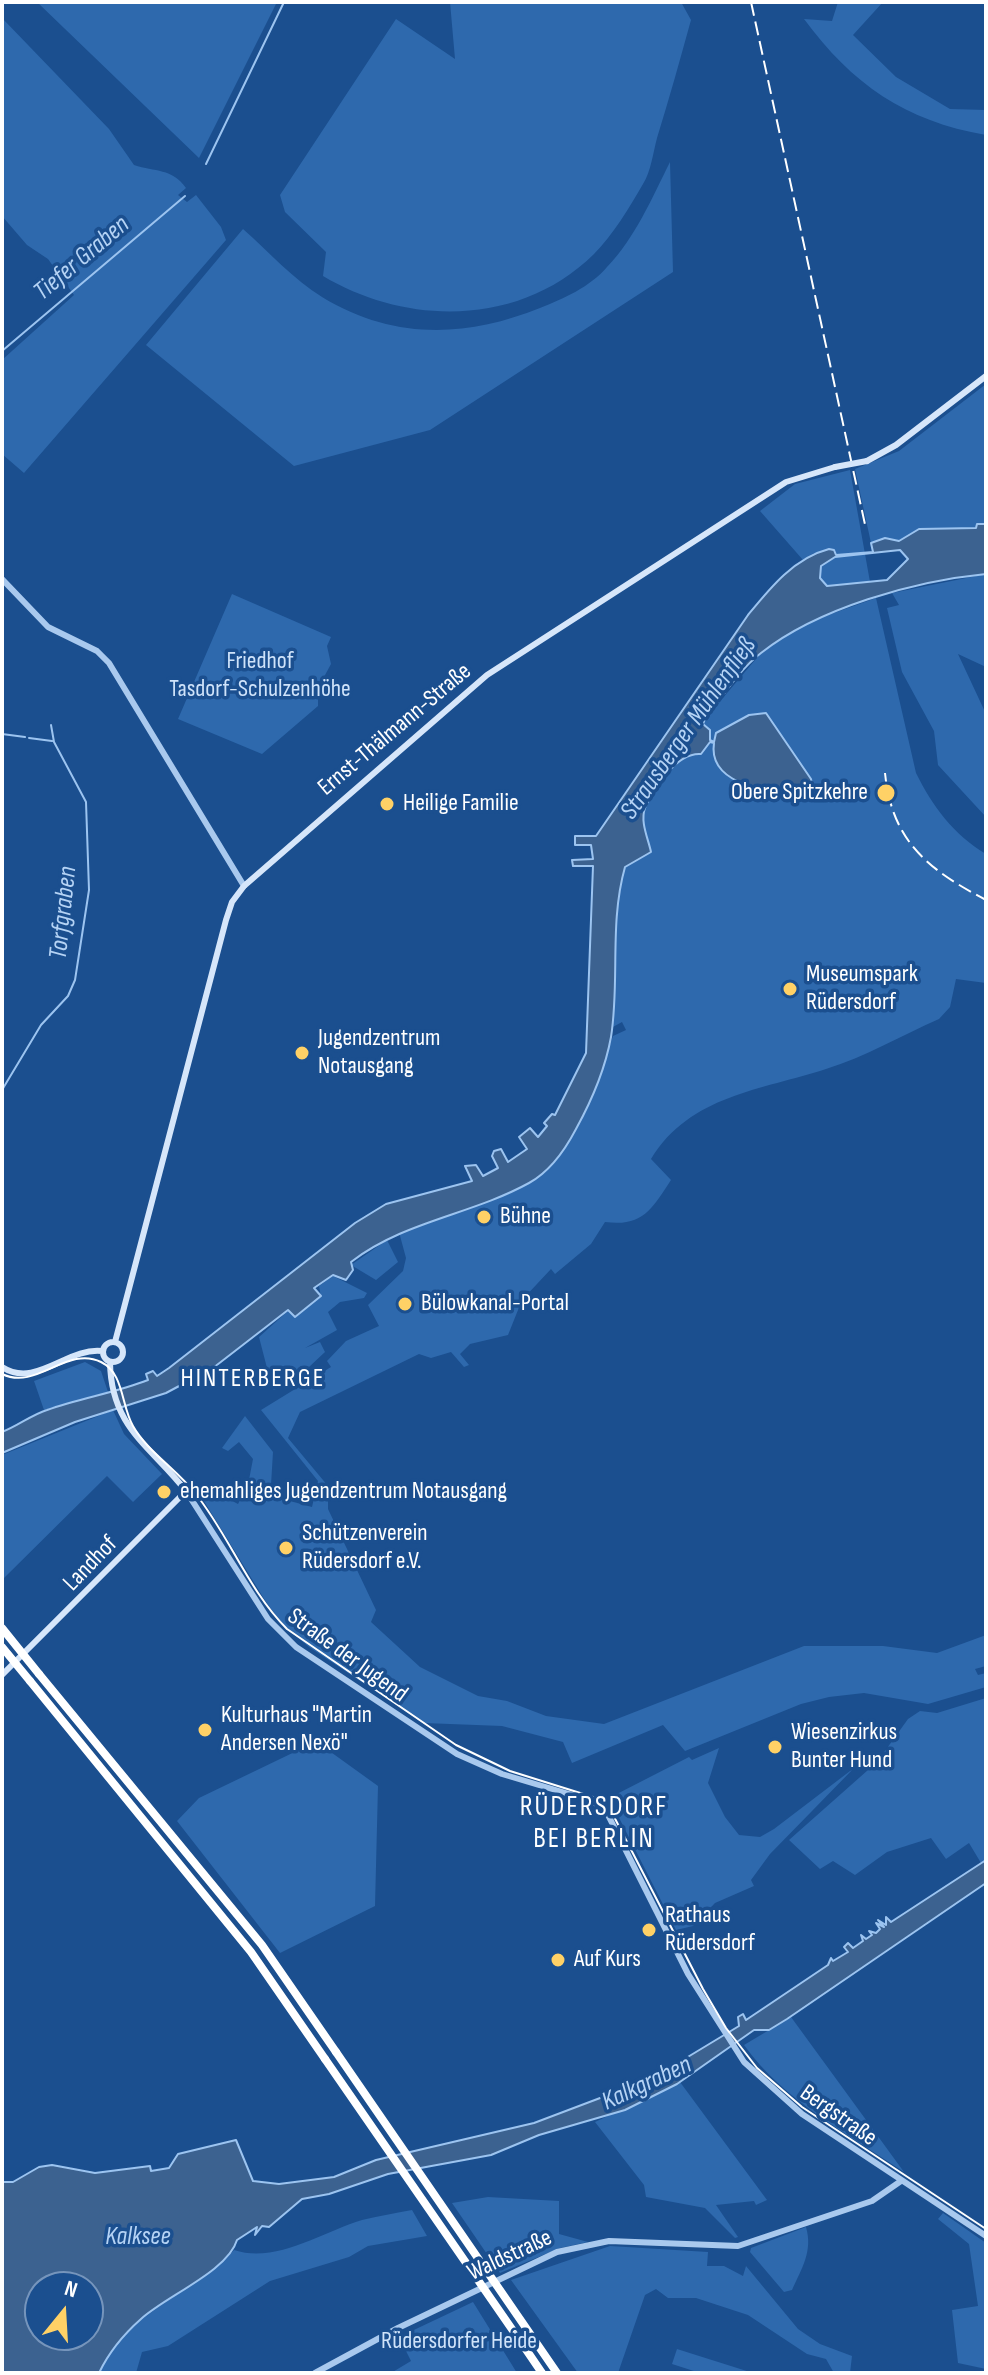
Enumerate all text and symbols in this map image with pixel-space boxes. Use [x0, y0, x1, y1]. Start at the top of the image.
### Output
water label: Tiefer Graben [28, 210, 136, 308]
water label: Strausberger Mühlenfließ [615, 632, 763, 826]
park label: Friedhof Tasdorf-Schulzenhöhe [169, 648, 351, 704]
street label: Ernst-Thälmann-Straße [313, 658, 477, 802]
place label: Obere Spitzkehre [731, 779, 868, 807]
marker: Obere Spitzkehre [875, 782, 897, 804]
place label: Heilige Familie [403, 790, 519, 818]
marker: Heilige Familie [378, 795, 396, 813]
water label: Torfgraben [44, 865, 84, 961]
place label: Museumspark Rüdersdorf [806, 961, 918, 1017]
marker: Museumspark Rüdersdorf [781, 980, 799, 998]
place label: Jugendzentrum Notausgang [318, 1025, 440, 1081]
marker: Jugendzentrum Notausgang [293, 1044, 311, 1062]
place label: Bühne [500, 1203, 551, 1231]
marker: Bühne [475, 1208, 493, 1226]
place label: Bülowkanal-Portal [421, 1290, 569, 1318]
marker: Bülowkanal-Portal [396, 1295, 414, 1313]
district label: HINTERBERGE [181, 1363, 325, 1395]
place label: ehemahliges Jugendzentrum Notausgang [180, 1478, 507, 1506]
marker: ehemahliges Jugendzentrum Notausgang [155, 1483, 173, 1501]
place label: Schützenverein Rüdersdorf e.V. [302, 1520, 427, 1576]
street label: Landhof [58, 1530, 124, 1598]
marker: Schützenverein Rüdersdorf e.V. [277, 1539, 295, 1557]
street label: Straße der Jugend [281, 1603, 413, 1709]
place label: Kulturhaus "Martin Andersen Nexö" [221, 1702, 372, 1758]
place label: Wiesenzirkus Bunter Hund [791, 1719, 897, 1775]
marker: Kulturhaus "Martin Andersen Nexö" [196, 1721, 214, 1739]
marker: Wiesenzirkus Bunter Hund [766, 1738, 784, 1756]
district label: RÜDERSDORF BEI BERLIN [520, 1791, 668, 1857]
place label: Rathaus Rüdersdorf [665, 1902, 755, 1958]
marker: Rathaus Rüdersdorf [640, 1921, 658, 1939]
place label: Auf Kurs [574, 1946, 641, 1974]
marker: Auf Kurs [549, 1951, 567, 1969]
water label: Kalkgraben [597, 2050, 697, 2118]
street label: Bergstraße [794, 2079, 882, 2153]
water label: Kalksee [105, 2221, 171, 2253]
street label: Waldstraße [463, 2224, 557, 2288]
north arrow [24, 2271, 104, 2351]
text: N [61, 2275, 81, 2304]
park label: Rüdersdorfer Heide [381, 2328, 537, 2356]

